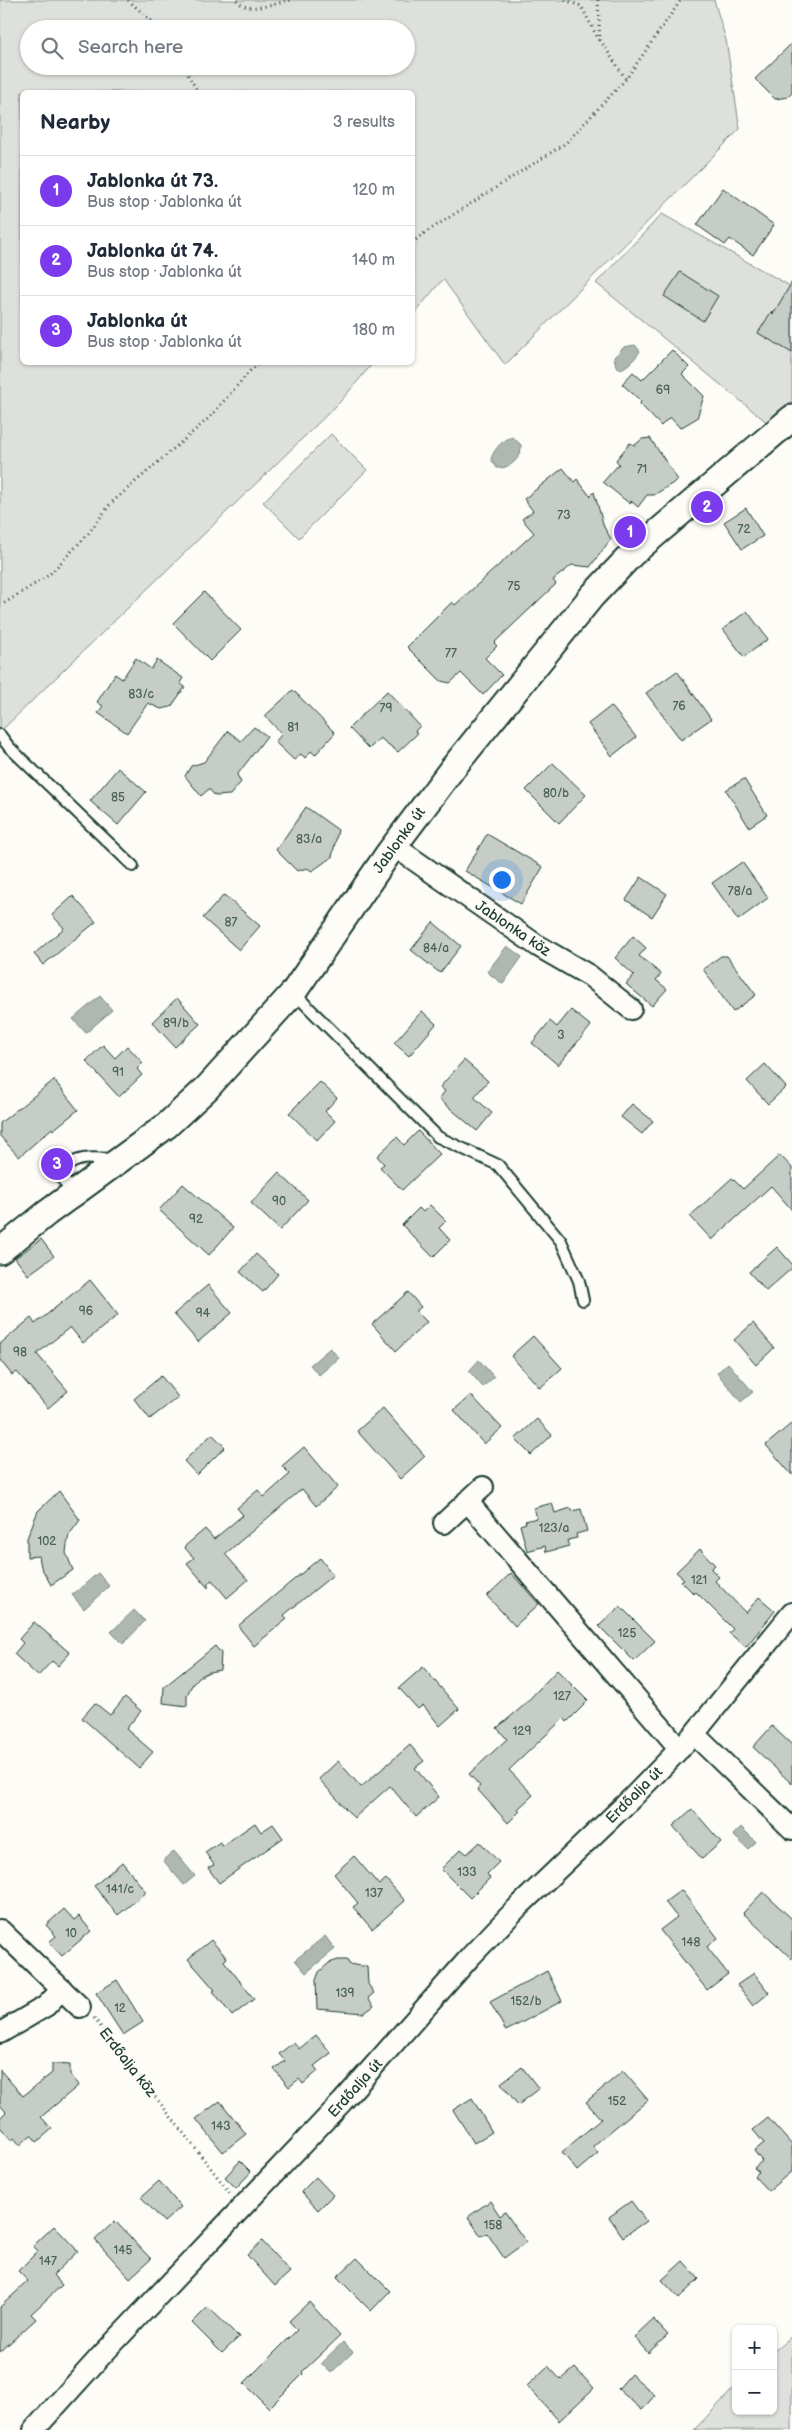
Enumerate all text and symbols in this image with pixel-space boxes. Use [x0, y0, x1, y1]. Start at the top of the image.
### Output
search box [20, 20, 415, 75]
icon: search [38, 34, 66, 62]
text: Search here [78, 36, 183, 59]
text: Nearby [40, 110, 110, 135]
text: 3 results [333, 113, 395, 132]
text: Jablonka út 73. [87, 170, 218, 193]
text: 1 [53, 181, 59, 200]
text: 120 m [352, 181, 395, 200]
text: Bus stop · Jablonka út [87, 193, 242, 212]
text: Jablonka út 74. [87, 240, 218, 263]
text: 2 [51, 251, 61, 270]
text: 140 m [352, 251, 395, 270]
text: Bus stop · Jablonka út [87, 263, 242, 282]
text: Jablonka út [87, 310, 187, 333]
text: 3 [51, 321, 61, 340]
text: 180 m [353, 321, 395, 340]
text: Bus stop · Jablonka út [87, 333, 242, 352]
house number: 69 [656, 383, 670, 398]
house number: 71 [637, 462, 647, 477]
pin: 2 [691, 488, 723, 526]
house number: 73 [557, 508, 571, 523]
pin: 1 [614, 513, 646, 551]
house number: 72 [738, 522, 750, 537]
house number: 75 [508, 579, 521, 594]
house number: 77 [445, 646, 457, 661]
house number: 83/c [128, 687, 154, 702]
house number: 76 [672, 699, 686, 714]
house number: 79 [380, 701, 392, 716]
house number: 81 [287, 720, 299, 735]
house number: 80/b [543, 786, 569, 801]
house number: 85 [111, 790, 125, 805]
street label: Jablonka út [369, 803, 430, 877]
house number: 83/a [296, 832, 322, 847]
your location [489, 867, 515, 893]
house number: 78/a [728, 884, 752, 899]
street label: Jablonka köz [471, 896, 555, 961]
house number: 87 [225, 915, 238, 930]
house number: 84/a [423, 941, 449, 956]
house number: 89/b [163, 1016, 189, 1031]
house number: 3 [557, 1028, 565, 1043]
house number: 91 [112, 1065, 124, 1080]
pin: 3 [41, 1145, 73, 1183]
house number: 90 [272, 1194, 286, 1209]
house number: 92 [189, 1212, 203, 1227]
house number: 96 [79, 1304, 93, 1319]
house number: 94 [196, 1306, 211, 1321]
house number: 98 [13, 1345, 27, 1360]
house number: 123/a [539, 1521, 569, 1536]
house number: 102 [38, 1534, 56, 1549]
house number: 121 [691, 1573, 707, 1588]
house number: 125 [618, 1626, 636, 1641]
house number: 127 [553, 1689, 571, 1704]
house number: 129 [513, 1724, 531, 1739]
street label: Erdőalja út [602, 1763, 667, 1828]
house number: 133 [457, 1865, 477, 1880]
house number: 141/c [106, 1882, 134, 1897]
house number: 137 [365, 1886, 383, 1901]
house number: 10 [65, 1926, 77, 1941]
house number: 148 [682, 1935, 700, 1950]
house number: 139 [336, 1986, 355, 2001]
house number: 152/b [511, 1994, 542, 2009]
house number: 12 [114, 2001, 126, 2016]
street label: Erdőalja köz [95, 2024, 161, 2101]
street label: Erdőalja út [324, 2055, 387, 2122]
house number: 152 [608, 2094, 626, 2109]
house number: 143 [211, 2119, 231, 2134]
house number: 158 [484, 2218, 502, 2233]
house number: 145 [114, 2243, 133, 2258]
house number: 147 [39, 2254, 57, 2269]
map controls [732, 2325, 777, 2415]
button: + [732, 2325, 777, 2370]
button: − [732, 2370, 777, 2415]

